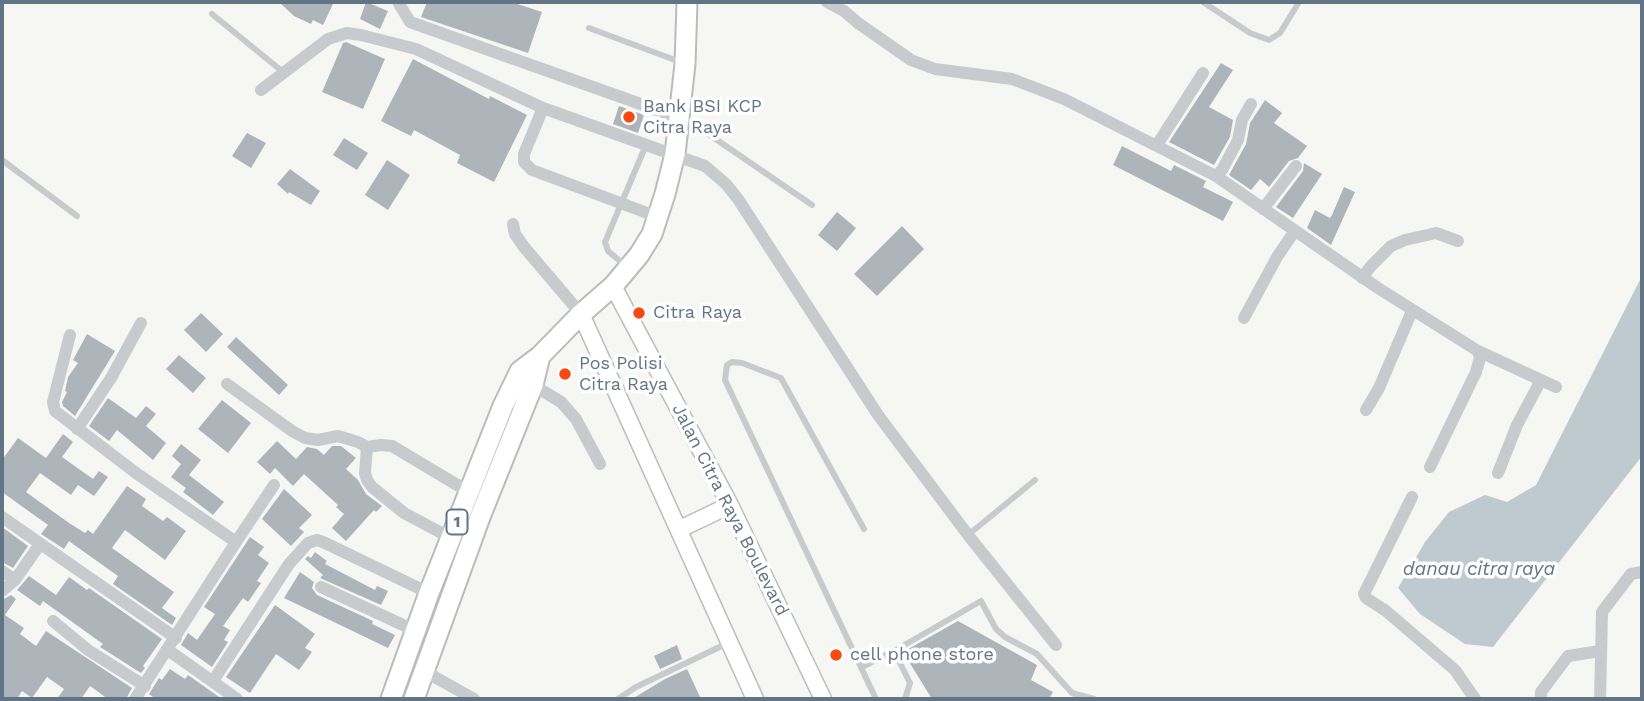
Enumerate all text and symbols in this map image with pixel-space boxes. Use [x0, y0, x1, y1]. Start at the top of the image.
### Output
place label: Bank BSI KCP Citra Raya [643, 96, 762, 138]
marker: Bank BSI KCP Citra Raya [621, 109, 637, 125]
place label: Citra Raya [653, 302, 742, 324]
marker: Citra Raya [631, 305, 647, 321]
place label: Pos Polisi Citra Raya [579, 353, 668, 396]
marker: Pos Polisi Citra Raya [557, 366, 573, 382]
street label: Jalan Citra Raya Boulevard [667, 400, 793, 620]
road number: 1 [447, 509, 468, 534]
water label: danau citra raya [1403, 558, 1555, 580]
place label: cell phone store [850, 644, 994, 666]
marker: cell phone store [828, 647, 844, 663]

